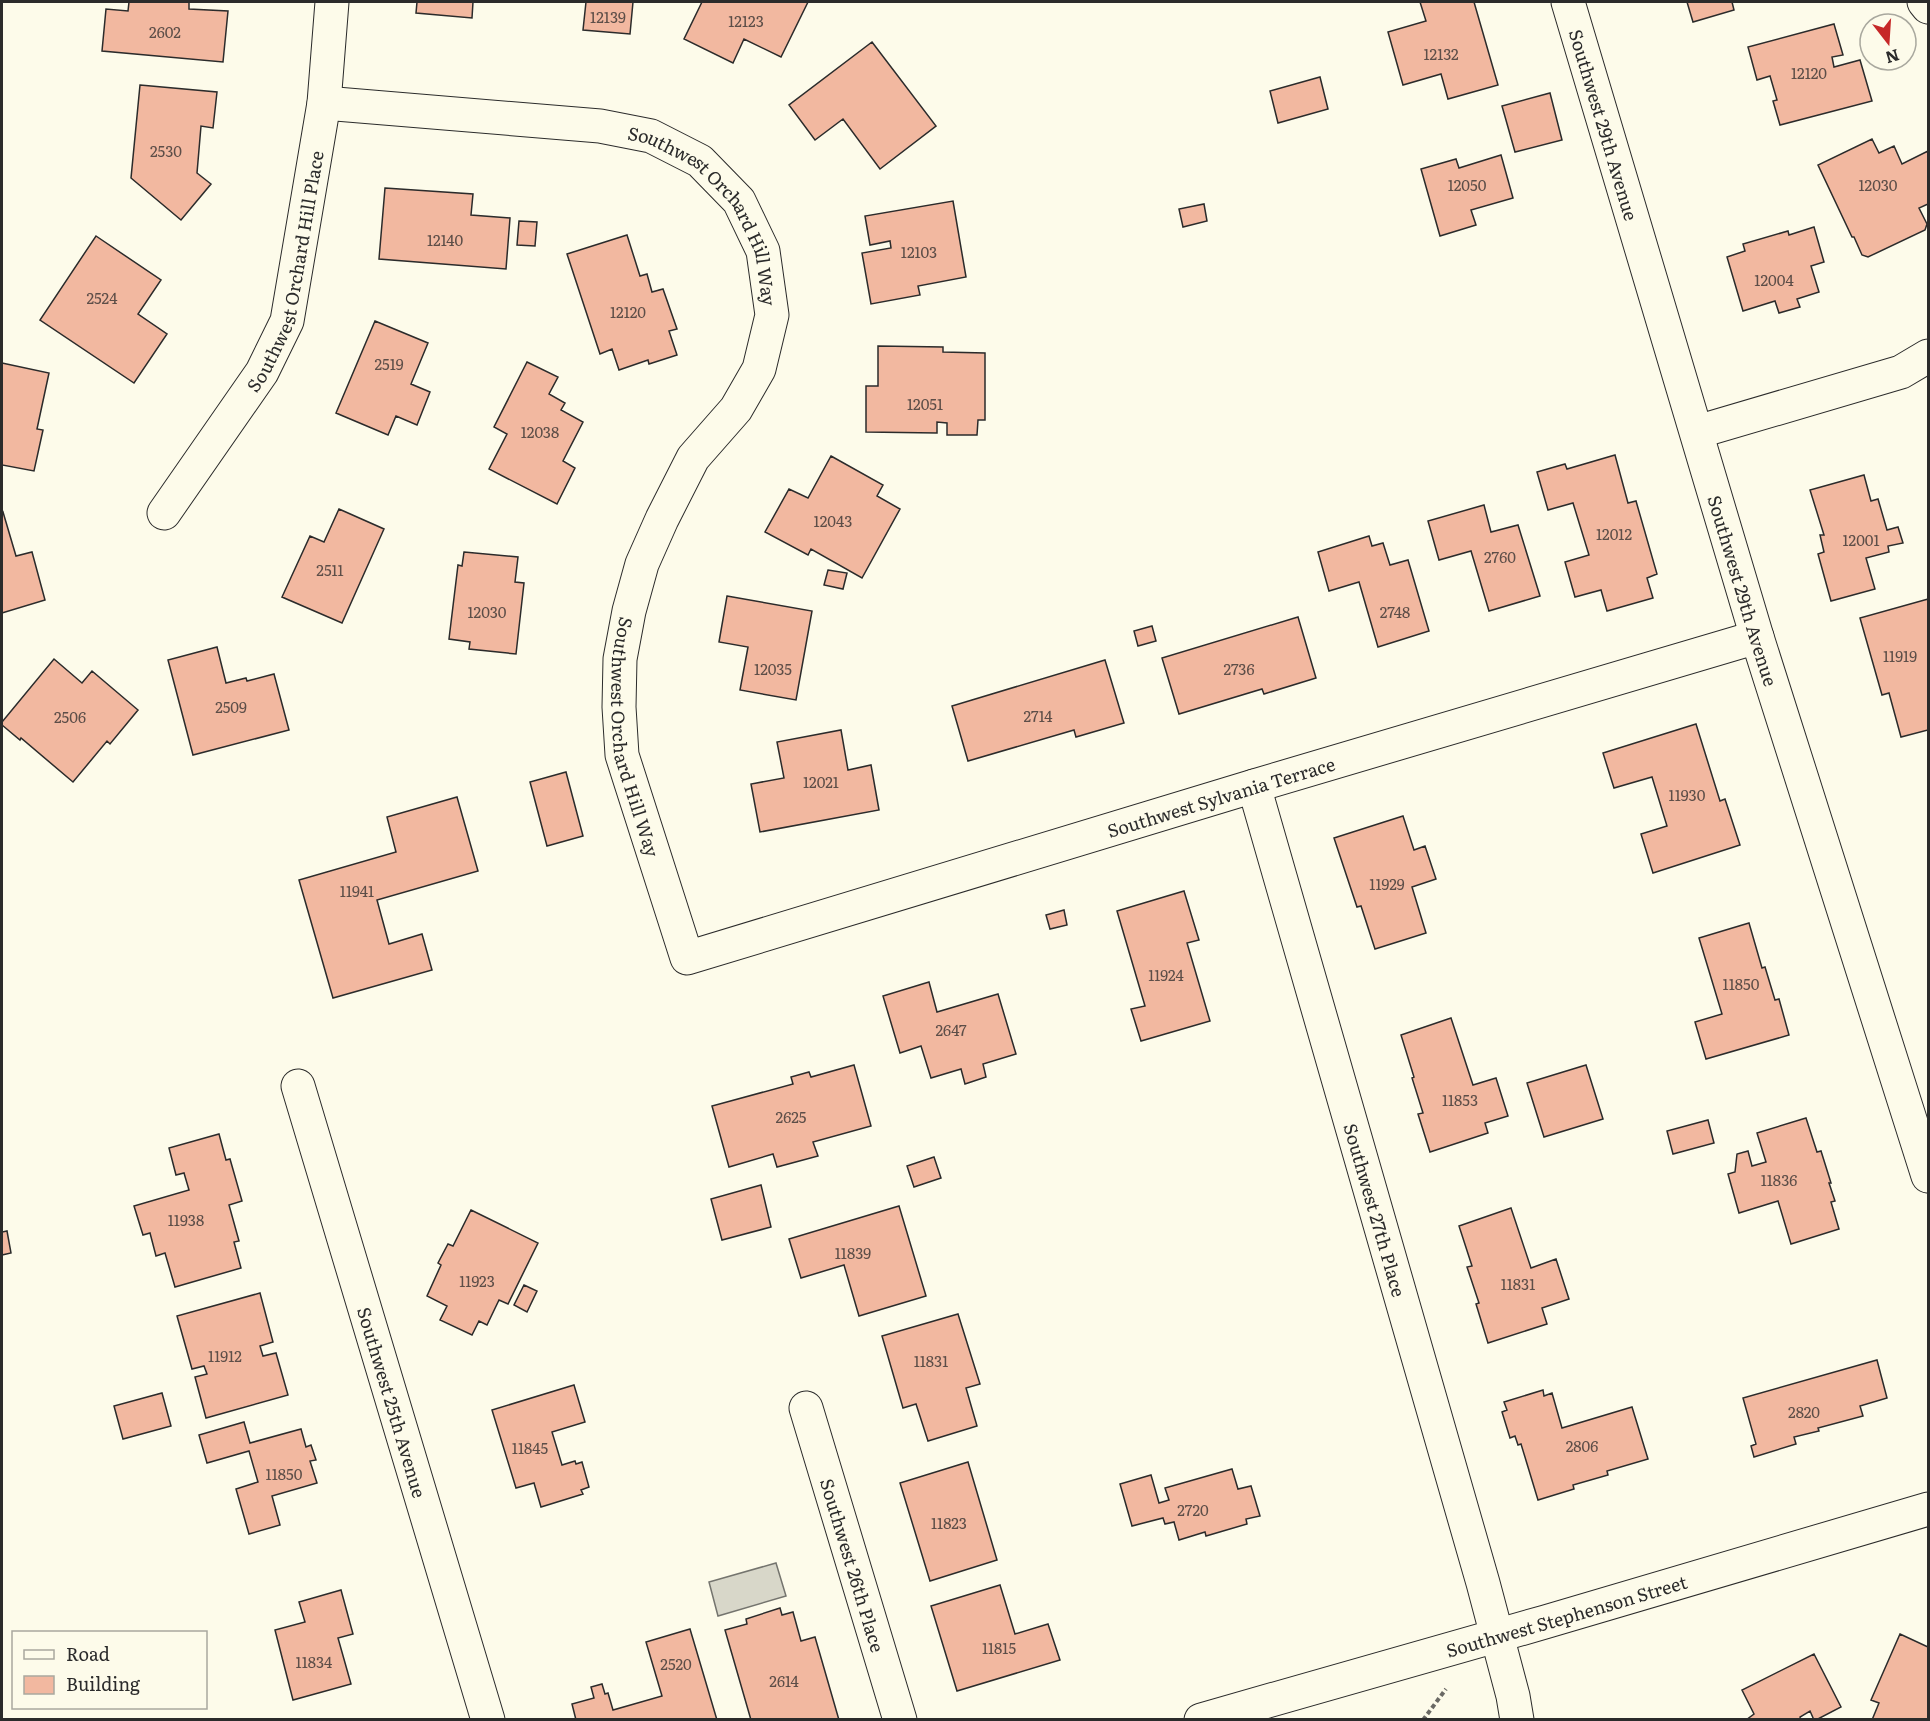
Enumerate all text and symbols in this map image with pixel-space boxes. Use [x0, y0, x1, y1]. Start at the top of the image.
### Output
house number: 12139 [590, 5, 626, 28]
house number: 12123 [728, 9, 764, 32]
north arrow [1858, 12, 1918, 72]
house number: 2602 [149, 20, 181, 43]
street label: Southwest 29th Avenue [1563, 26, 1646, 224]
house number: 12132 [1423, 42, 1459, 65]
text: N [1883, 44, 1903, 71]
house number: 12120 [1791, 61, 1827, 84]
street label: Southwest Orchard Hill Way [626, 118, 784, 308]
house number: 2530 [150, 139, 182, 162]
street label: Southwest Orchard Hill Place [239, 148, 329, 397]
house number: 12050 [1448, 173, 1487, 196]
house number: 12030 [1859, 173, 1898, 196]
house number: 12140 [427, 228, 463, 251]
house number: 12103 [901, 240, 937, 263]
house number: 12004 [1754, 268, 1794, 291]
house number: 2524 [87, 286, 117, 309]
house number: 12120 [610, 300, 646, 323]
house number: 2519 [374, 352, 404, 375]
house number: 12051 [907, 392, 943, 415]
house number: 12038 [521, 420, 559, 443]
street label: Southwest 29th Avenue [1702, 492, 1785, 689]
house number: 12043 [814, 509, 852, 532]
house number: 12012 [1596, 522, 1632, 545]
house number: 12001 [1842, 528, 1880, 551]
house number: 2760 [1484, 545, 1516, 568]
house number: 2511 [316, 558, 344, 581]
house number: 12030 [468, 600, 507, 623]
house number: 2748 [1380, 600, 1410, 623]
street label: Southwest Orchard Hill Way [605, 615, 667, 861]
house number: 11919 [1883, 644, 1917, 667]
house number: 12035 [754, 657, 792, 680]
house number: 2736 [1223, 657, 1255, 680]
house number: 2509 [215, 695, 247, 718]
house number: 2714 [1024, 704, 1052, 727]
house number: 2506 [54, 705, 86, 728]
street label: Southwest Sylvania Terrace [1103, 749, 1338, 843]
house number: 12021 [803, 770, 839, 793]
house number: 11930 [1669, 783, 1706, 806]
house number: 11929 [1369, 872, 1405, 895]
house number: 11941 [340, 879, 374, 902]
house number: 11924 [1148, 963, 1184, 986]
house number: 11850 [1723, 972, 1760, 995]
house number: 2647 [935, 1018, 967, 1041]
house number: 11853 [1442, 1088, 1478, 1111]
house number: 2625 [776, 1105, 807, 1128]
street label: Southwest 27th Place [1338, 1120, 1414, 1300]
house number: 11836 [1761, 1168, 1797, 1191]
house number: 11938 [168, 1208, 204, 1231]
house number: 11839 [835, 1241, 871, 1264]
house number: 11923 [459, 1269, 495, 1292]
house number: 11831 [1501, 1272, 1535, 1295]
street label: Southwest 25th Avenue [351, 1303, 434, 1501]
house number: 11912 [208, 1344, 242, 1367]
house number: 11831 [914, 1349, 948, 1372]
house number: 2820 [1788, 1400, 1820, 1423]
house number: 2806 [1566, 1434, 1598, 1457]
house number: 11845 [512, 1436, 549, 1459]
house number: 11850 [266, 1462, 303, 1485]
street label: Southwest 26th Place [814, 1475, 892, 1655]
house number: 2720 [1177, 1498, 1209, 1521]
house number: 11823 [931, 1511, 967, 1534]
street label: Southwest Stephenson Street [1443, 1567, 1691, 1663]
legend [12, 1631, 207, 1709]
house number: 11815 [982, 1636, 1016, 1659]
text: Road [66, 1640, 110, 1667]
house number: 11834 [296, 1650, 332, 1673]
house number: 2520 [660, 1652, 692, 1675]
house number: 2614 [769, 1669, 799, 1692]
text: Building [66, 1670, 141, 1697]

